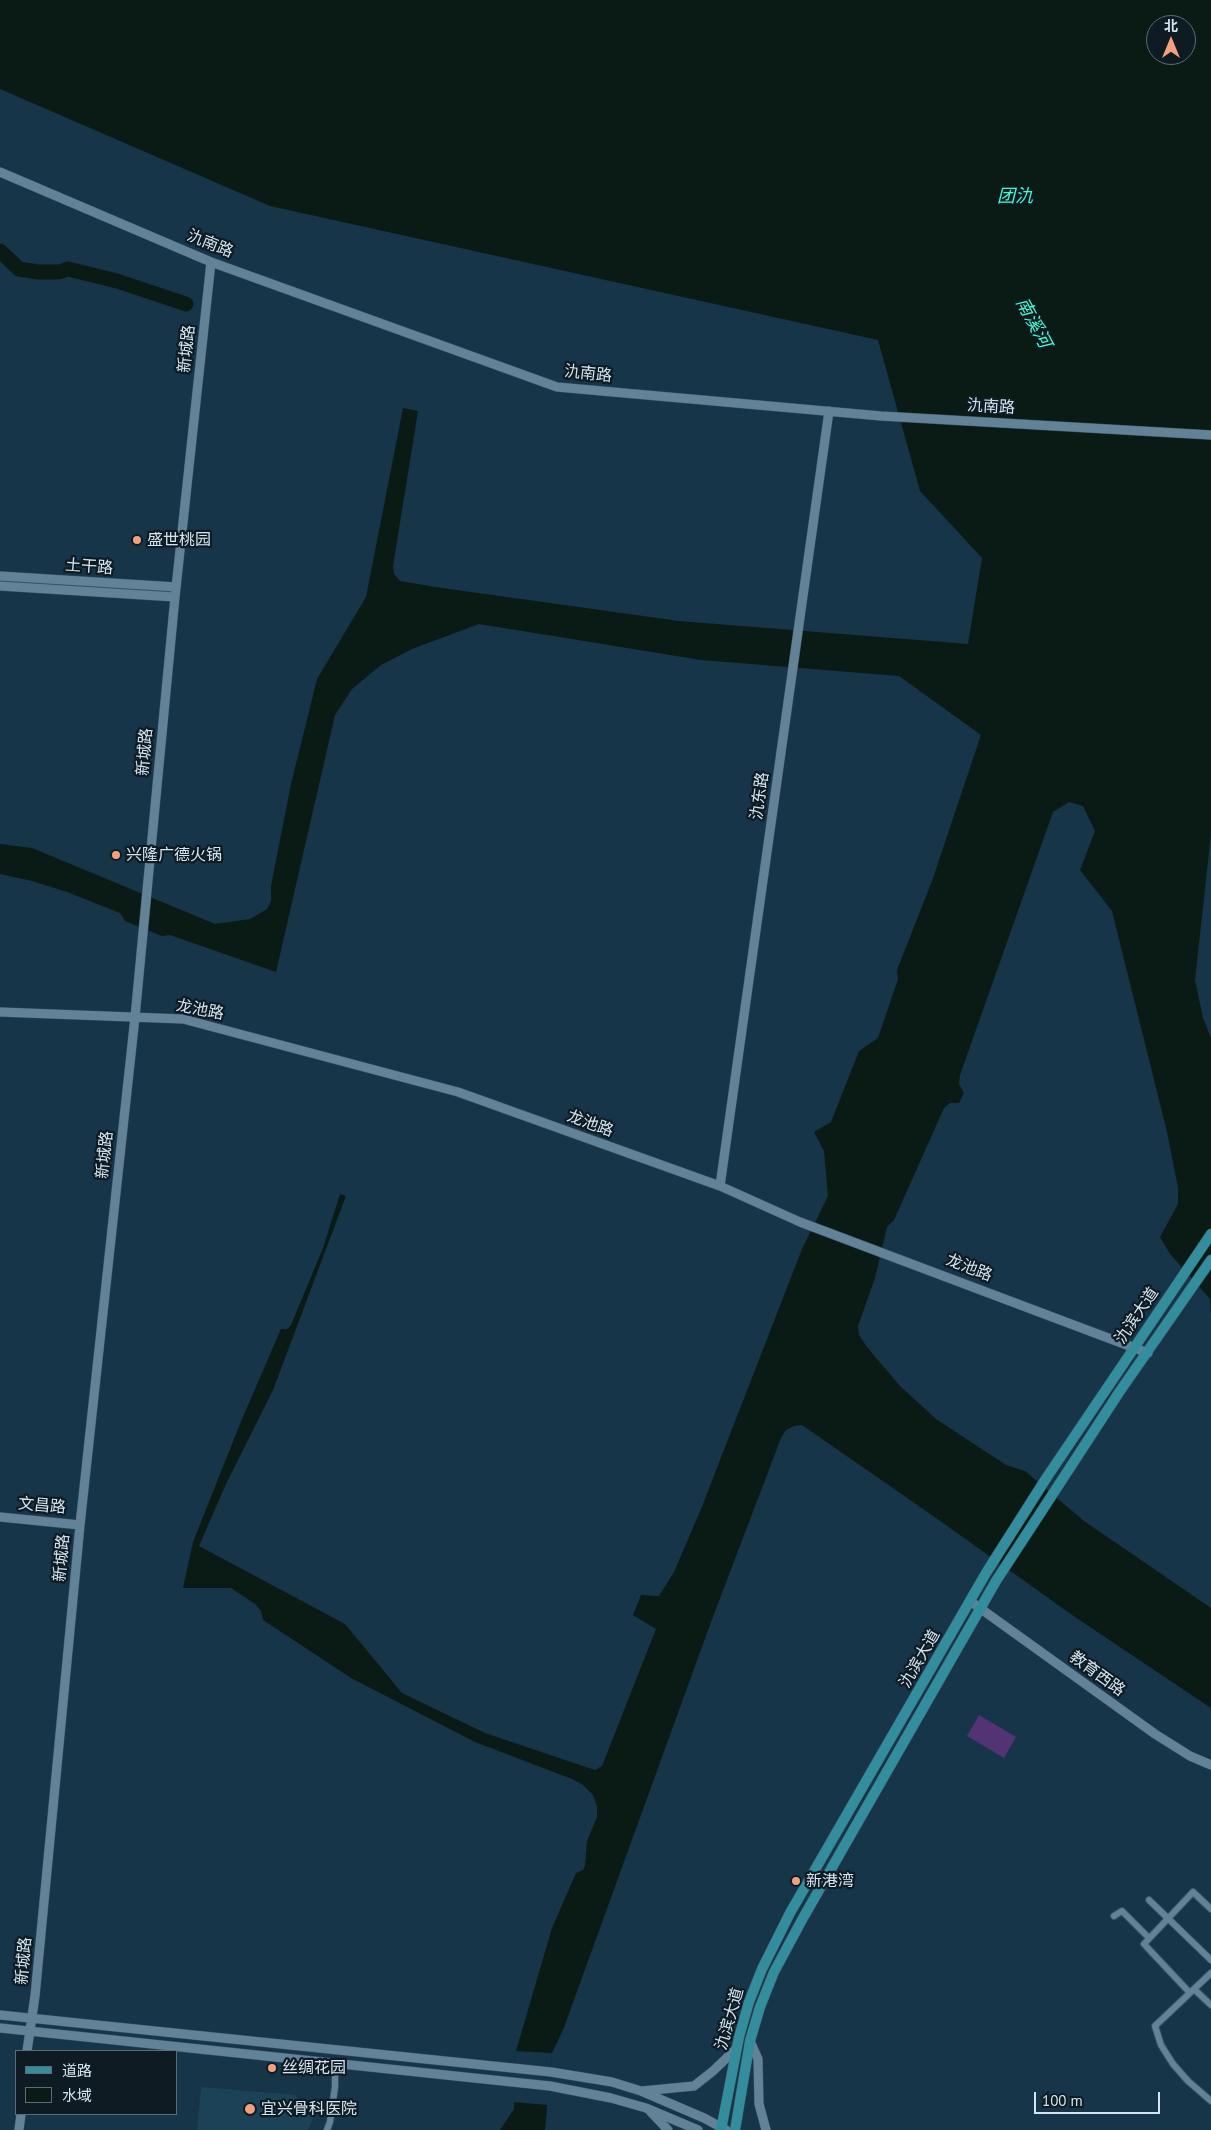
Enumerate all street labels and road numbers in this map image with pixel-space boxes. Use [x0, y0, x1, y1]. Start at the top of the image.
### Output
street label: 氿南路 [184, 226, 236, 262]
street label: 新城路 [175, 324, 199, 374]
street label: 氿南路 [563, 362, 613, 386]
street label: 氿南路 [967, 396, 1015, 418]
street label: 土干路 [64, 556, 114, 578]
street label: 新城路 [133, 727, 157, 777]
street label: 氿东路 [747, 771, 773, 821]
street label: 龙池路 [175, 996, 225, 1024]
street label: 龙池路 [564, 1107, 616, 1141]
street label: 新城路 [93, 1130, 117, 1180]
street label: 龙池路 [943, 1250, 995, 1286]
street label: 氿滨大道 [1111, 1284, 1163, 1348]
street label: 文昌路 [17, 1494, 67, 1518]
street label: 新城路 [50, 1533, 74, 1583]
street label: 氿滨大道 [896, 1626, 944, 1692]
street label: 教育西路 [1065, 1647, 1129, 1701]
street label: 新城路 [12, 1936, 36, 1986]
street label: 氿滨大道 [712, 1986, 748, 2052]

